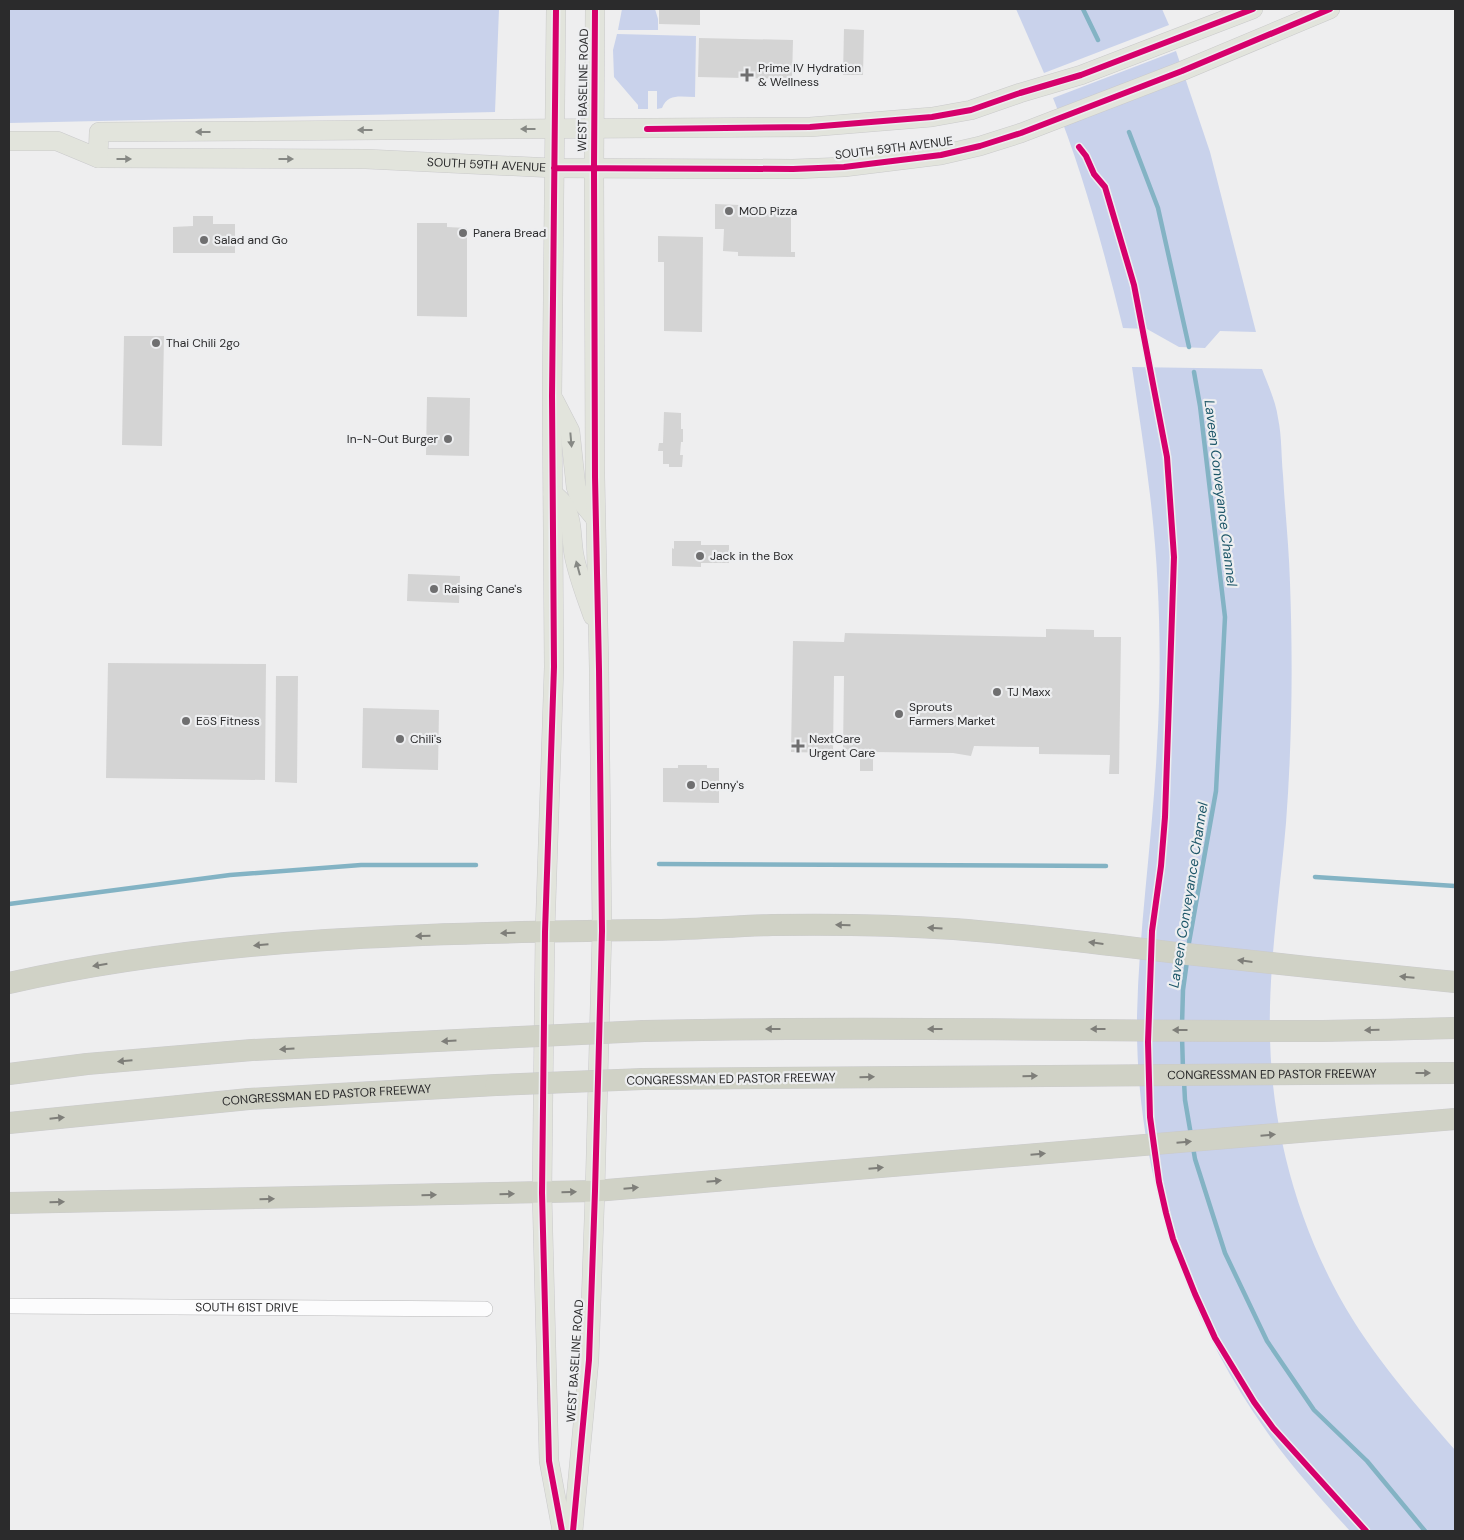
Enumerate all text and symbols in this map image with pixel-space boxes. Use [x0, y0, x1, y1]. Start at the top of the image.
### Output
street label: WEST BASELINE ROAD [574, 28, 592, 152]
place label: Prime IV Hydration & Wellness [758, 60, 861, 90]
marker: Prime IV Hydration & Wellness [740, 68, 754, 82]
one-way arrow [520, 125, 536, 133]
one-way arrow [357, 127, 373, 135]
one-way arrow [195, 128, 211, 136]
street label: SOUTH 59TH AVENUE [834, 133, 954, 163]
street label: SOUTH 59TH AVENUE [427, 154, 547, 176]
one-way arrow [116, 155, 132, 163]
one-way arrow [279, 155, 295, 163]
place label: MOD Pizza [739, 203, 797, 219]
marker: MOD Pizza [723, 205, 735, 217]
place label: Panera Bread [473, 225, 546, 241]
marker: Panera Bread [457, 227, 469, 239]
place label: Salad and Go [214, 232, 288, 248]
marker: Salad and Go [198, 234, 210, 246]
place label: Thai Chili 2go [166, 335, 240, 351]
marker: Thai Chili 2go [150, 337, 162, 349]
water label: Laveen Conveyance Channel [1201, 399, 1241, 588]
place label: In-N-Out Burger [347, 431, 439, 447]
marker: In-N-Out Burger [442, 433, 454, 445]
one-way arrow [567, 433, 575, 449]
place label: Jack in the Box [710, 548, 793, 564]
marker: Jack in the Box [694, 550, 706, 562]
one-way arrow [573, 560, 581, 575]
place label: Raising Cane's [444, 581, 522, 597]
marker: Raising Cane's [428, 583, 440, 595]
place label: TJ Maxx [1007, 684, 1051, 700]
marker: TJ Maxx [991, 686, 1003, 698]
place label: Sprouts Farmers Market [909, 699, 995, 729]
marker: Sprouts Farmers Market [893, 708, 905, 720]
place label: EōS Fitness [196, 713, 260, 729]
marker: EōS Fitness [180, 715, 192, 727]
place label: Chili's [410, 731, 442, 747]
place label: NextCare Urgent Care [809, 731, 876, 761]
marker: Chili's [394, 733, 406, 745]
marker: NextCare Urgent Care [791, 739, 805, 753]
place label: Denny's [701, 777, 744, 793]
marker: Denny's [685, 779, 697, 791]
water label: Laveen Conveyance Channel [1164, 800, 1212, 989]
one-way arrow [835, 921, 851, 929]
one-way arrow [926, 923, 942, 931]
one-way arrow [500, 930, 516, 938]
one-way arrow [415, 933, 431, 941]
one-way arrow [1088, 939, 1104, 947]
one-way arrow [253, 941, 269, 949]
one-way arrow [1237, 957, 1253, 965]
one-way arrow [92, 962, 108, 970]
one-way arrow [1398, 973, 1414, 981]
one-way arrow [764, 1025, 780, 1033]
one-way arrow [927, 1025, 943, 1033]
one-way arrow [1089, 1025, 1105, 1033]
one-way arrow [1172, 1026, 1188, 1034]
one-way arrow [1363, 1026, 1379, 1034]
one-way arrow [441, 1037, 457, 1045]
one-way arrow [278, 1045, 294, 1053]
one-way arrow [116, 1057, 132, 1065]
street label: CONGRESSMAN ED PASTOR FREEWAY [1167, 1066, 1377, 1083]
street label: CONGRESSMAN ED PASTOR FREEWAY [626, 1069, 836, 1089]
one-way arrow [1415, 1069, 1431, 1077]
one-way arrow [1022, 1071, 1038, 1079]
one-way arrow [859, 1073, 875, 1081]
street label: CONGRESSMAN ED PASTOR FREEWAY [221, 1081, 432, 1110]
one-way arrow [50, 1114, 66, 1122]
one-way arrow [1260, 1131, 1276, 1139]
one-way arrow [1176, 1138, 1192, 1146]
one-way arrow [1030, 1150, 1046, 1158]
one-way arrow [869, 1164, 885, 1172]
one-way arrow [707, 1177, 723, 1185]
one-way arrow [623, 1184, 639, 1192]
one-way arrow [561, 1188, 577, 1196]
one-way arrow [499, 1190, 515, 1198]
one-way arrow [421, 1191, 437, 1199]
one-way arrow [259, 1194, 275, 1202]
one-way arrow [50, 1198, 66, 1206]
street label: SOUTH 61ST DRIVE [195, 1299, 299, 1316]
street label: WEST BASELINE ROAD [563, 1299, 587, 1423]

